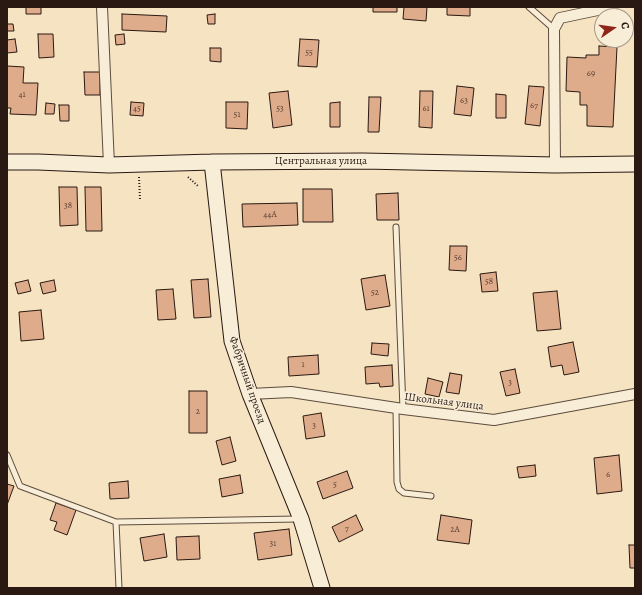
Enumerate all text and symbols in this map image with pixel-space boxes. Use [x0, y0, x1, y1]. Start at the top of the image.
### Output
north arrow [594, 8, 634, 48]
text: С [617, 20, 633, 30]
house number: 55 [305, 48, 313, 58]
house number: 69 [587, 69, 595, 79]
house number: 41 [18, 90, 26, 100]
house number: 63 [460, 96, 468, 106]
house number: 67 [530, 101, 538, 111]
house number: 45 [133, 104, 141, 114]
house number: 53 [276, 104, 284, 114]
house number: 61 [422, 104, 430, 114]
house number: 51 [234, 110, 240, 120]
street label: Центральная улица [275, 154, 367, 168]
house number: 38 [64, 201, 72, 211]
house number: 44А [263, 210, 277, 220]
house number: 56 [454, 253, 462, 263]
house number: 58 [485, 277, 493, 287]
house number: 52 [371, 288, 379, 298]
street label: Фабричный проезд [226, 335, 268, 425]
house number: 1 [301, 360, 305, 370]
house number: 3 [508, 378, 512, 388]
street label: Школьная улица [404, 391, 484, 413]
house number: 2 [196, 407, 200, 417]
house number: 3 [312, 421, 316, 431]
house number: 6 [606, 470, 610, 480]
house number: 5 [333, 480, 337, 490]
house number: 7 [345, 524, 349, 534]
house number: 2А [450, 525, 460, 535]
house number: 31 [270, 539, 276, 549]

